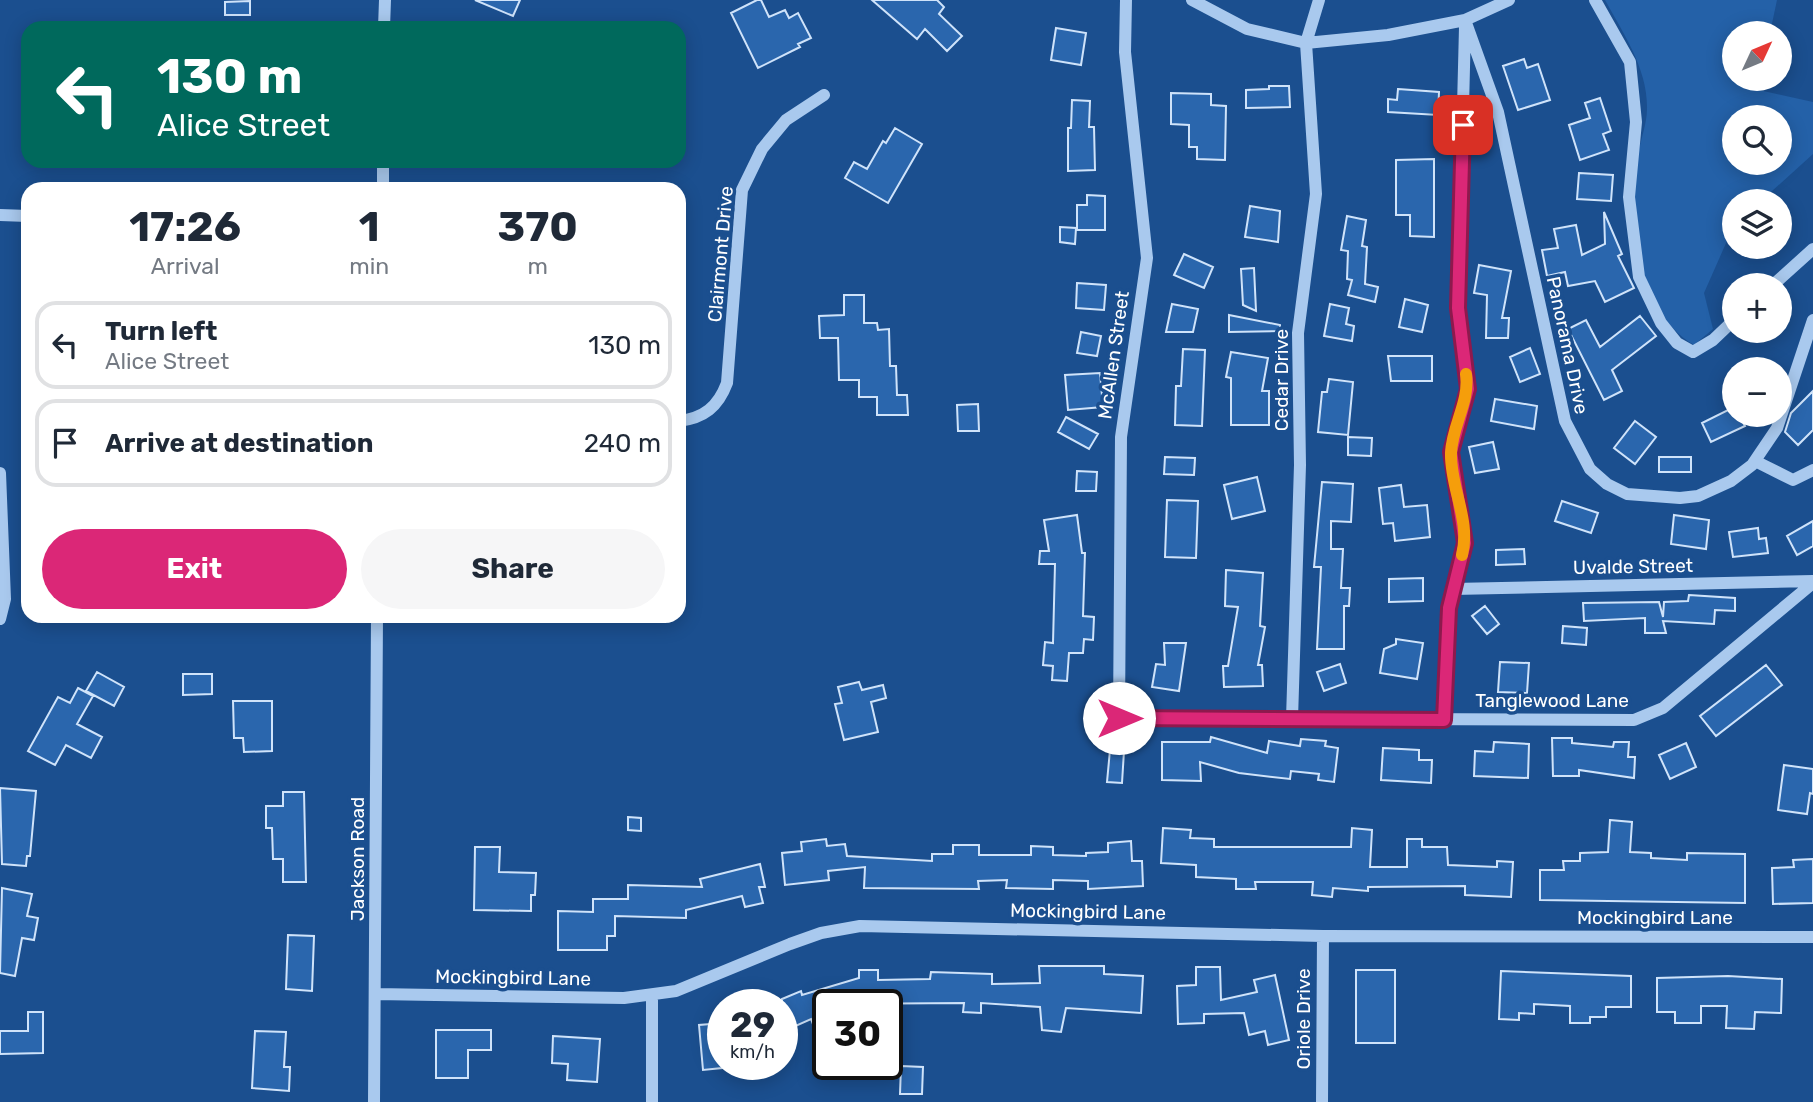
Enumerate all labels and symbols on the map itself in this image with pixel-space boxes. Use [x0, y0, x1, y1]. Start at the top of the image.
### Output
north arrow [1722, 21, 1792, 91]
pin [1433, 95, 1493, 155]
street label: Clairmont Drive [703, 185, 738, 323]
street label: Panorama Drive [1542, 274, 1593, 416]
street label: McAllen Street [1093, 289, 1134, 421]
street label: Cedar Drive [1270, 329, 1293, 431]
street label: Uvalde Street [1573, 554, 1694, 579]
position arrow [1082, 681, 1156, 755]
street label: Tanglewood Lane [1475, 689, 1629, 712]
street label: Jackson Road [346, 797, 369, 921]
street label: Mockingbird Lane [1010, 899, 1166, 924]
street label: Mockingbird Lane [1577, 906, 1733, 929]
street label: Mockingbird Lane [435, 965, 591, 990]
street label: Oriole Drive [1292, 968, 1315, 1070]
speed limit sign: 30 [812, 989, 903, 1080]

